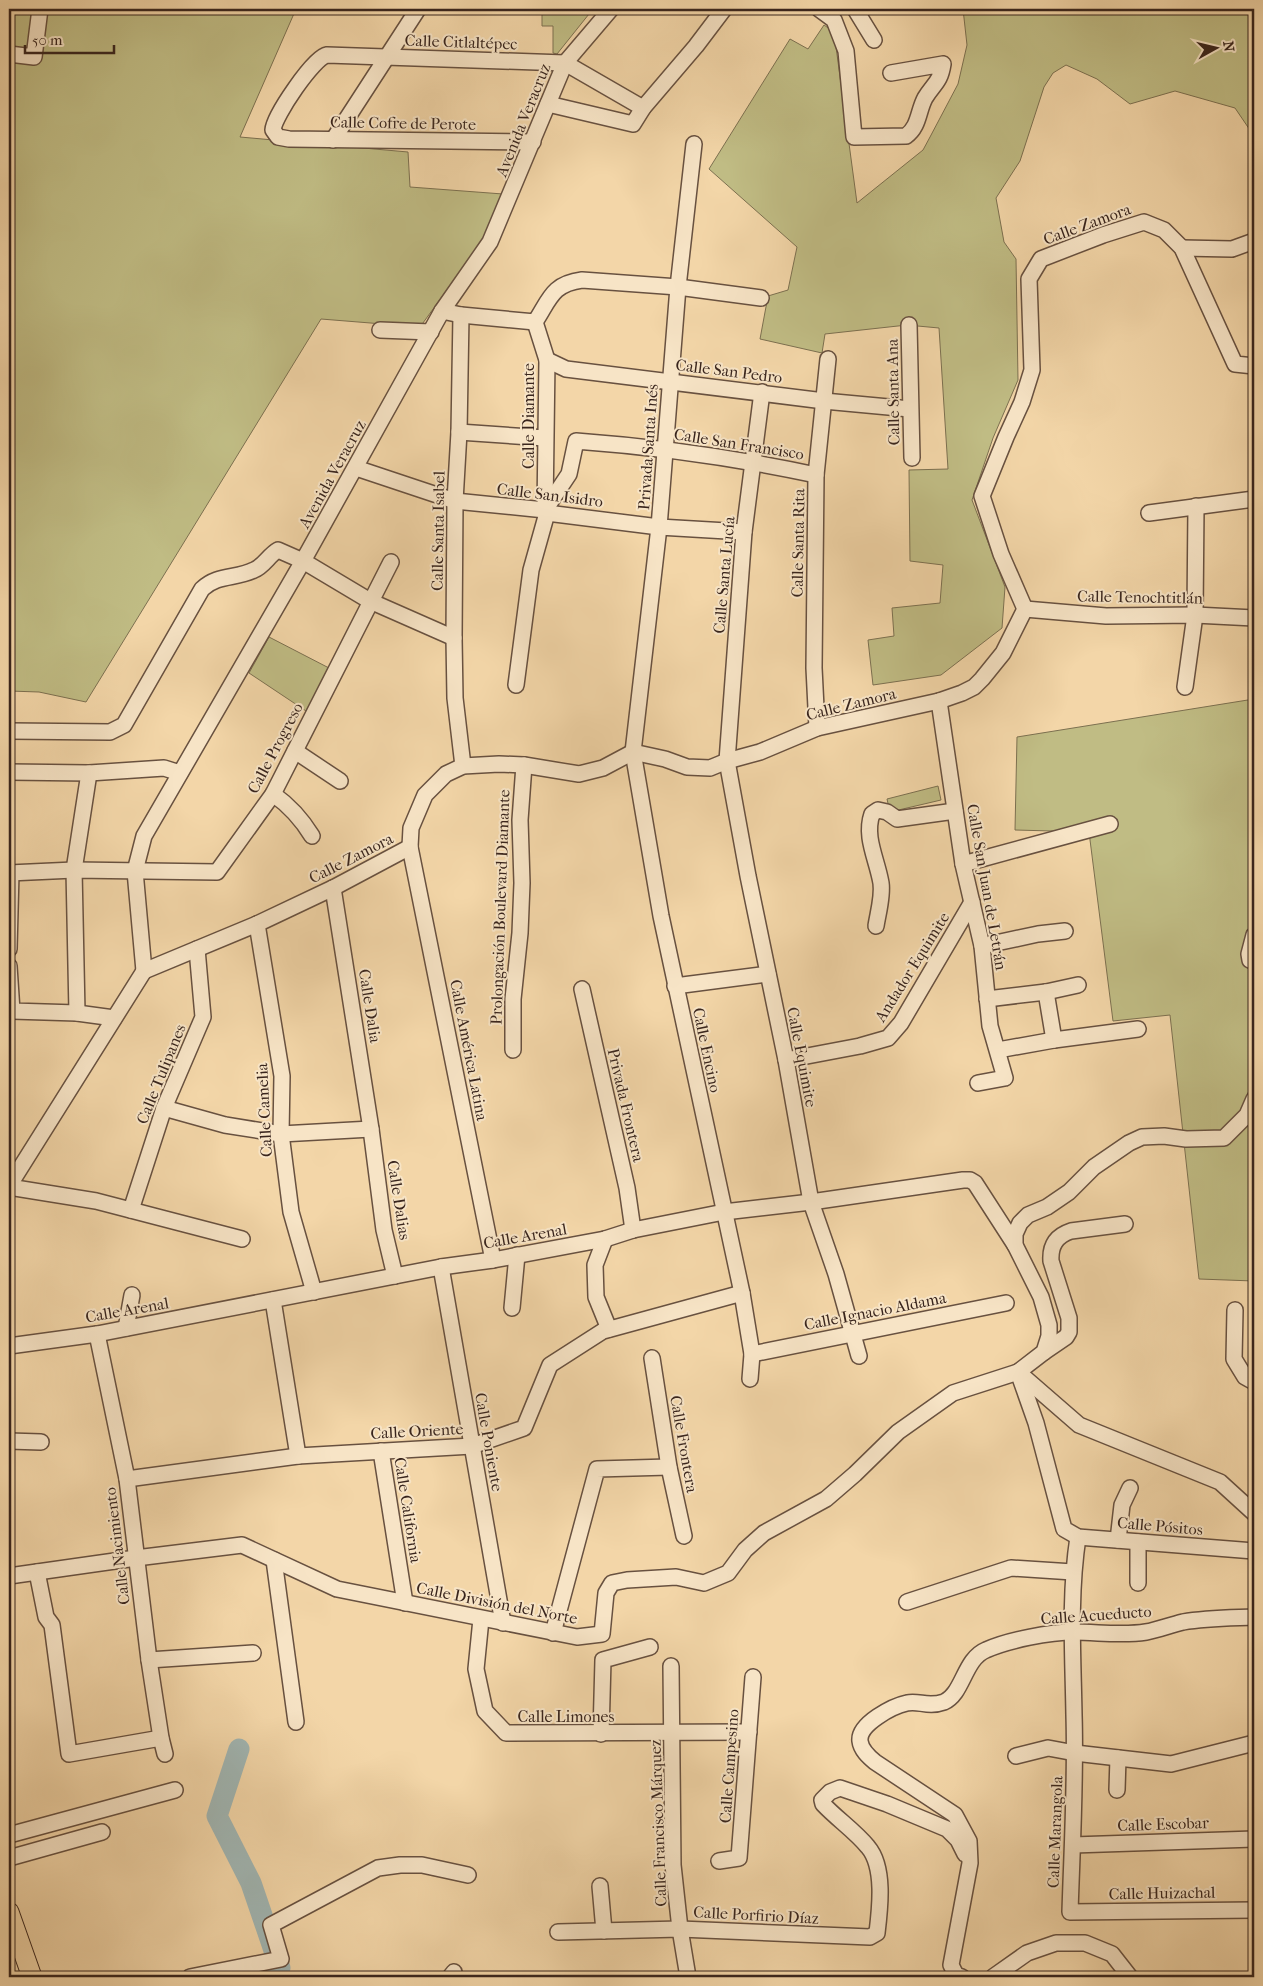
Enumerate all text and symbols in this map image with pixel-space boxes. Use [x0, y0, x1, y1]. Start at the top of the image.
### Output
scale bar [25, 22, 114, 54]
north arrow [1190, 22, 1240, 72]
text: 50 m [32, 31, 63, 49]
street label: Calle Citlaltépec [404, 31, 518, 53]
text: N [1219, 40, 1238, 53]
street label: Avenida Veracruz [491, 60, 554, 180]
street label: Calle Cofre de Perote [330, 112, 476, 134]
street label: Calle Zamora [1041, 199, 1134, 249]
street label: Calle Santa Ana [883, 338, 903, 446]
street label: Calle San Pedro [675, 355, 783, 387]
street label: Calle Diamante [519, 363, 538, 469]
street label: Privada Santa Inés [634, 383, 662, 511]
street label: Avenida Veracruz [294, 417, 370, 532]
street label: Calle San Francisco [673, 424, 805, 464]
street label: Calle Santa Isabel [427, 470, 449, 591]
street label: Calle San Isidro [496, 479, 604, 511]
street label: Calle Santa Rita [788, 488, 808, 598]
street label: Calle Santa Lucía [709, 515, 739, 634]
street label: Calle Tenochtitlán [1077, 586, 1204, 608]
street label: Calle Zamora [804, 684, 898, 724]
street label: Calle Progreso [243, 699, 307, 797]
street label: Prolongación Boulevard Diamante [486, 789, 514, 1025]
street label: Calle San Juan de Letrán [963, 802, 1011, 972]
street label: Calle Zamora [306, 828, 397, 887]
street label: Andador Equimite [870, 908, 953, 1026]
street label: Calle Dalia [355, 968, 385, 1045]
street label: Calle América Latina [446, 978, 492, 1123]
street label: Calle Equimite [783, 1005, 821, 1109]
street label: Calle Encino [689, 1006, 725, 1094]
street label: Calle Tulipanes [132, 1021, 190, 1127]
street label: Privada Frontera [604, 1046, 648, 1164]
street label: Calle Camelia [252, 1062, 276, 1157]
street label: Calle Dalias [383, 1159, 415, 1241]
street label: Calle Arenal [482, 1219, 569, 1253]
street label: Calle Ignacio Aldama [802, 1288, 948, 1334]
street label: Calle Arenal [84, 1293, 171, 1327]
street label: Calle Poniente [471, 1391, 507, 1493]
street label: Calle Frontera [666, 1394, 702, 1495]
street label: Calle Oriente [370, 1419, 464, 1443]
street label: Calle California [390, 1456, 426, 1565]
street label: Calle Nacimiento [100, 1486, 134, 1606]
street label: Calle Pósitos [1116, 1513, 1204, 1539]
street label: Calle División del Norte [415, 1578, 579, 1628]
street label: Calle Acueducto [1040, 1602, 1152, 1628]
street label: Calle Limones [518, 1707, 615, 1726]
street label: Calle Campesino [716, 1708, 742, 1824]
street label: Calle Francisco Márquez [646, 1739, 670, 1907]
street label: Calle Marangola [1044, 1775, 1066, 1888]
street label: Calle Escobar [1117, 1813, 1209, 1835]
street label: Calle Huizachal [1108, 1883, 1216, 1903]
street label: Calle Porfirio Díaz [693, 1902, 819, 1928]

